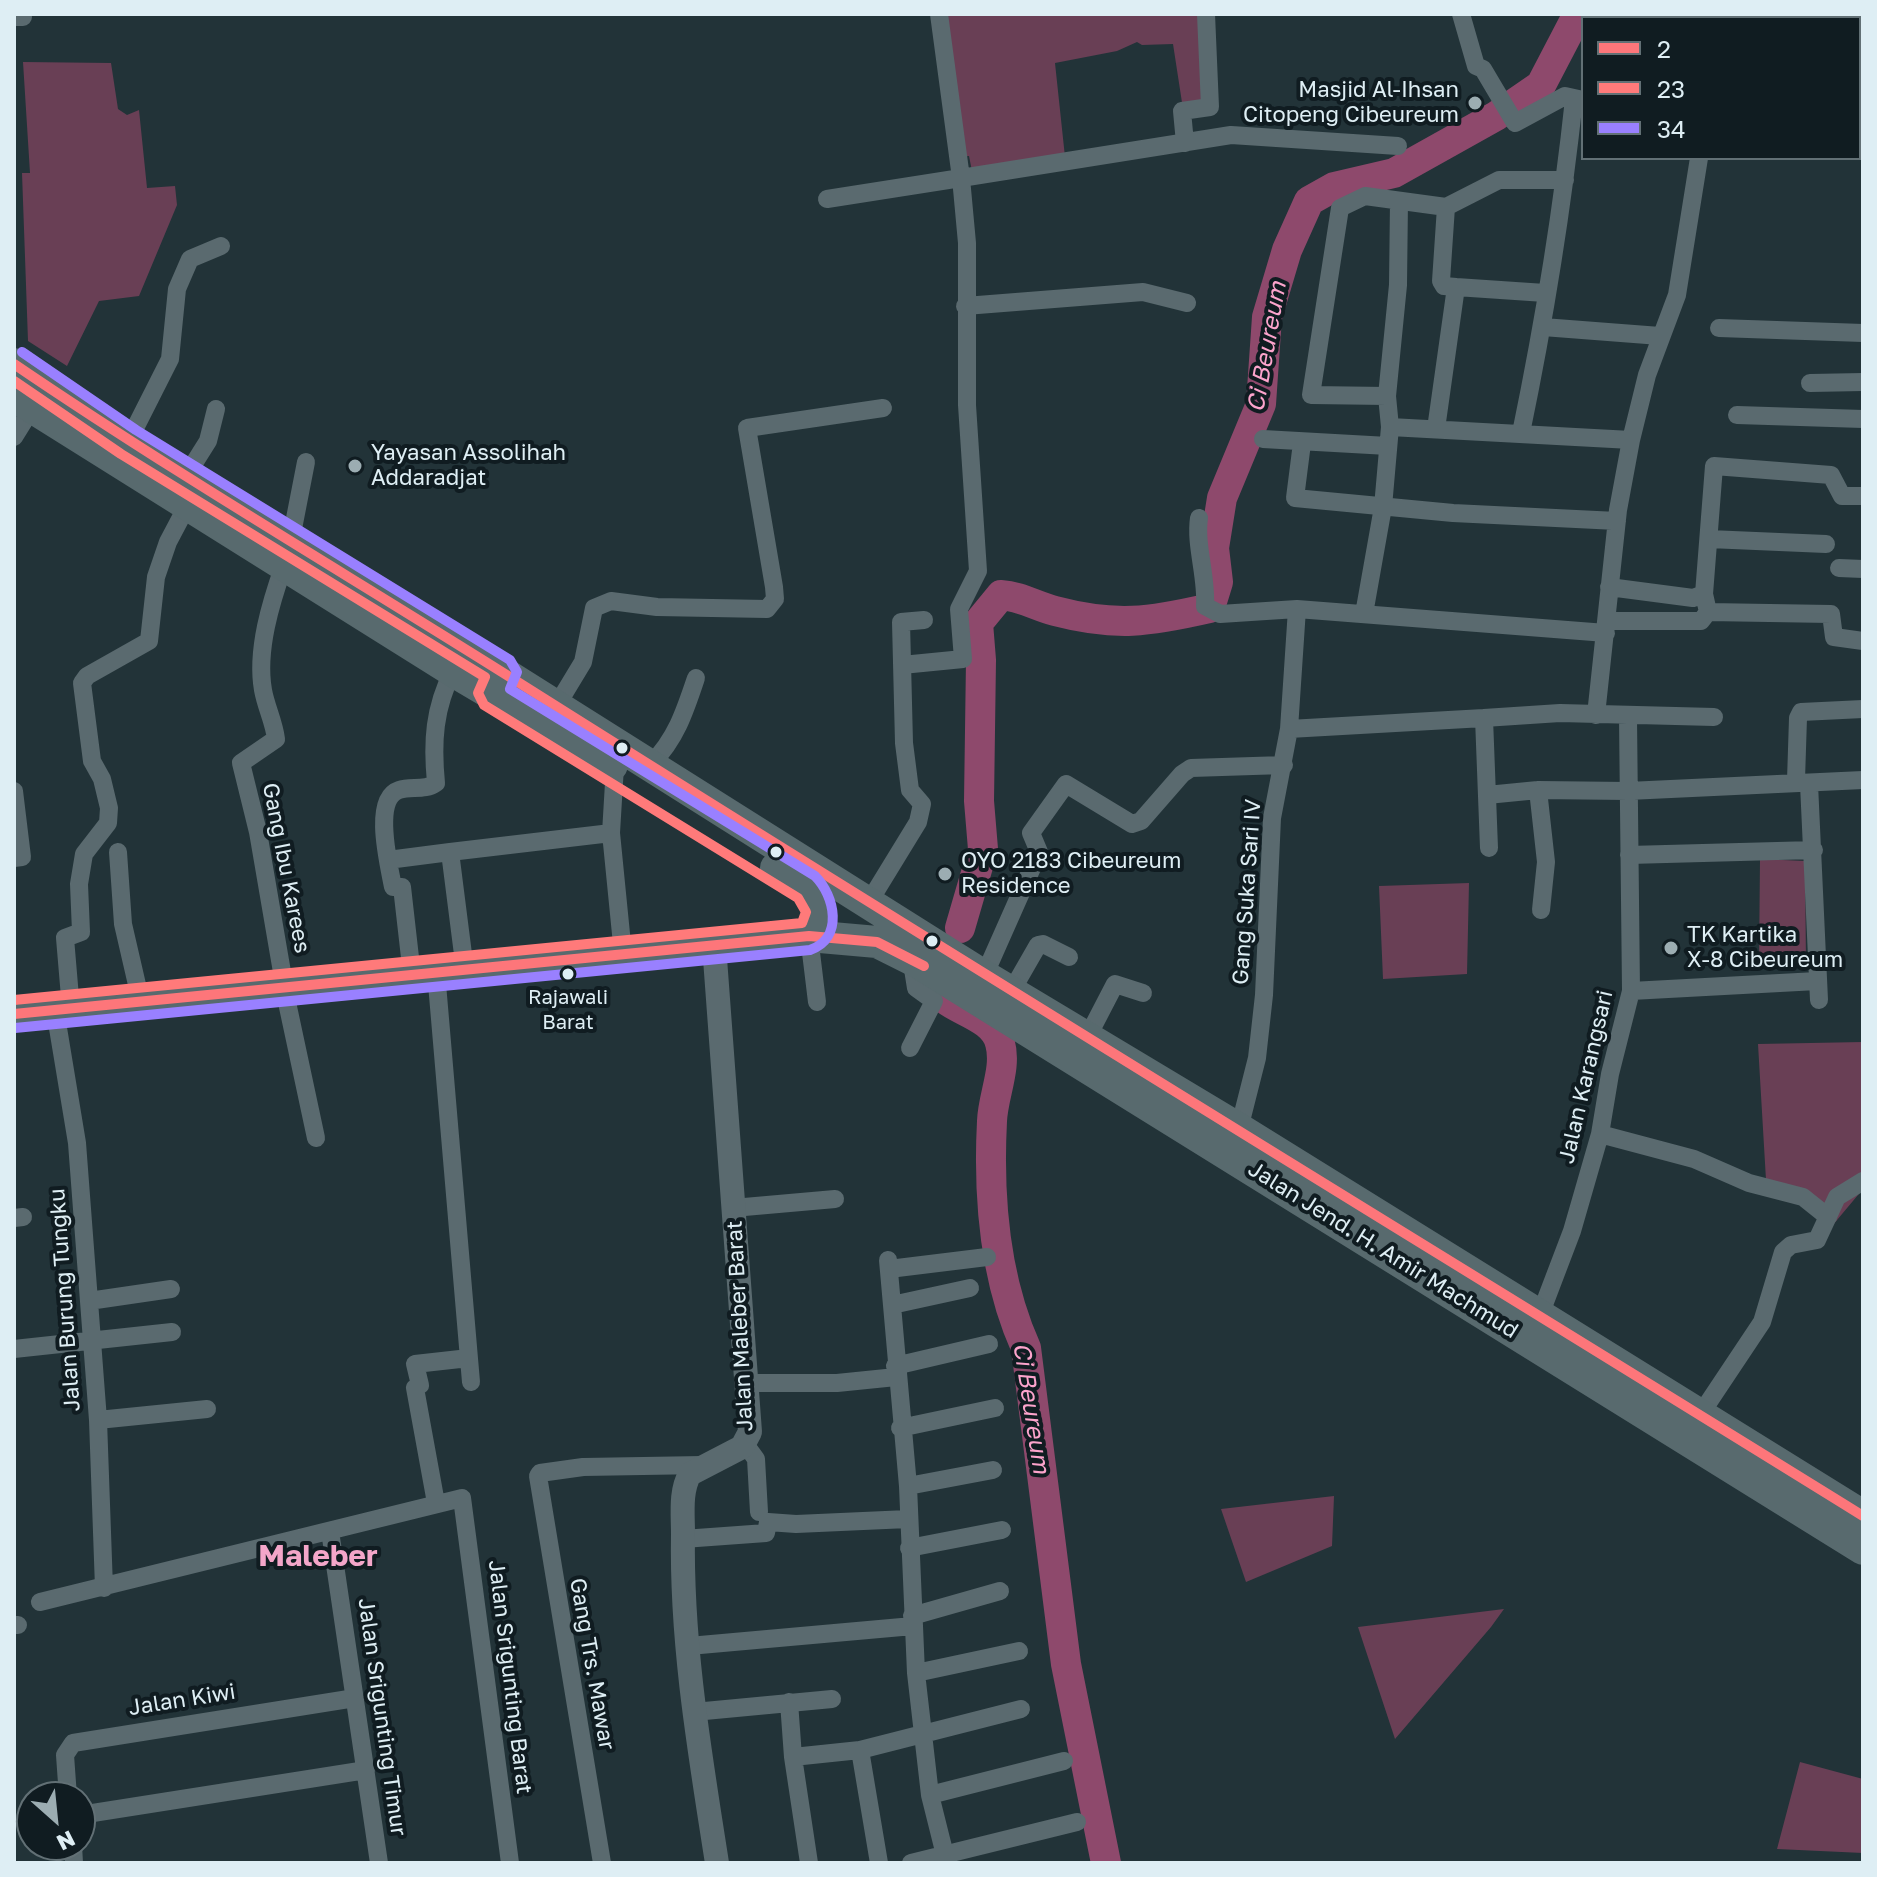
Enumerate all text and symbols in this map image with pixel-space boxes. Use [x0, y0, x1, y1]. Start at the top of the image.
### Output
legend [1581, 16, 1861, 160]
text: 2 [1657, 34, 1671, 63]
text: 23 [1657, 74, 1685, 103]
place label: Masjid Al-Ihsan Citopeng Cibeureum [1243, 77, 1459, 128]
marker: Masjid Al-Ihsan Citopeng Cibeureum [1466, 94, 1484, 112]
text: 34 [1657, 114, 1686, 143]
water label: Ci Beureum [1241, 279, 1293, 415]
place label: Yayasan Assolihah Addaradjat [371, 440, 566, 492]
marker: Yayasan Assolihah Addaradjat [346, 457, 364, 475]
unlabelled marker [614, 740, 630, 756]
street label: Gang Ibu Karees [257, 781, 315, 955]
street label: Gang Suka Sari IV [1227, 798, 1267, 986]
unlabelled marker [768, 844, 784, 860]
place label: OYO 2183 Cibeureum Residence [961, 848, 1181, 900]
marker: OYO 2183 Cibeureum Residence [936, 865, 954, 883]
place label: TK Kartika X-8 Cibeureum [1687, 922, 1843, 974]
unlabelled marker [924, 933, 940, 949]
marker: TK Kartika X-8 Cibeureum [1662, 939, 1680, 957]
marker: Rajawali Barat [560, 966, 576, 982]
place label: Rajawali Barat [528, 986, 608, 1033]
street label: Jalan Karangsari [1553, 988, 1619, 1166]
street label: Jalan Jend. H. Amir Machmud [1243, 1156, 1523, 1344]
street label: Jalan Burung Tungku [44, 1188, 86, 1412]
street label: Jalan Maleber Barat [721, 1220, 759, 1432]
water label: Ci Beureum [1006, 1341, 1056, 1475]
district label: Maleber [258, 1538, 378, 1574]
street label: Jalan Srigunting Barat [483, 1558, 537, 1796]
street label: Gang Trs. Mawar [564, 1576, 620, 1752]
street label: Jalan Srigunting Timur [352, 1596, 412, 1838]
street label: Jalan Kiwi [127, 1679, 237, 1721]
north arrow [16, 1781, 96, 1861]
text: N [53, 1825, 80, 1857]

